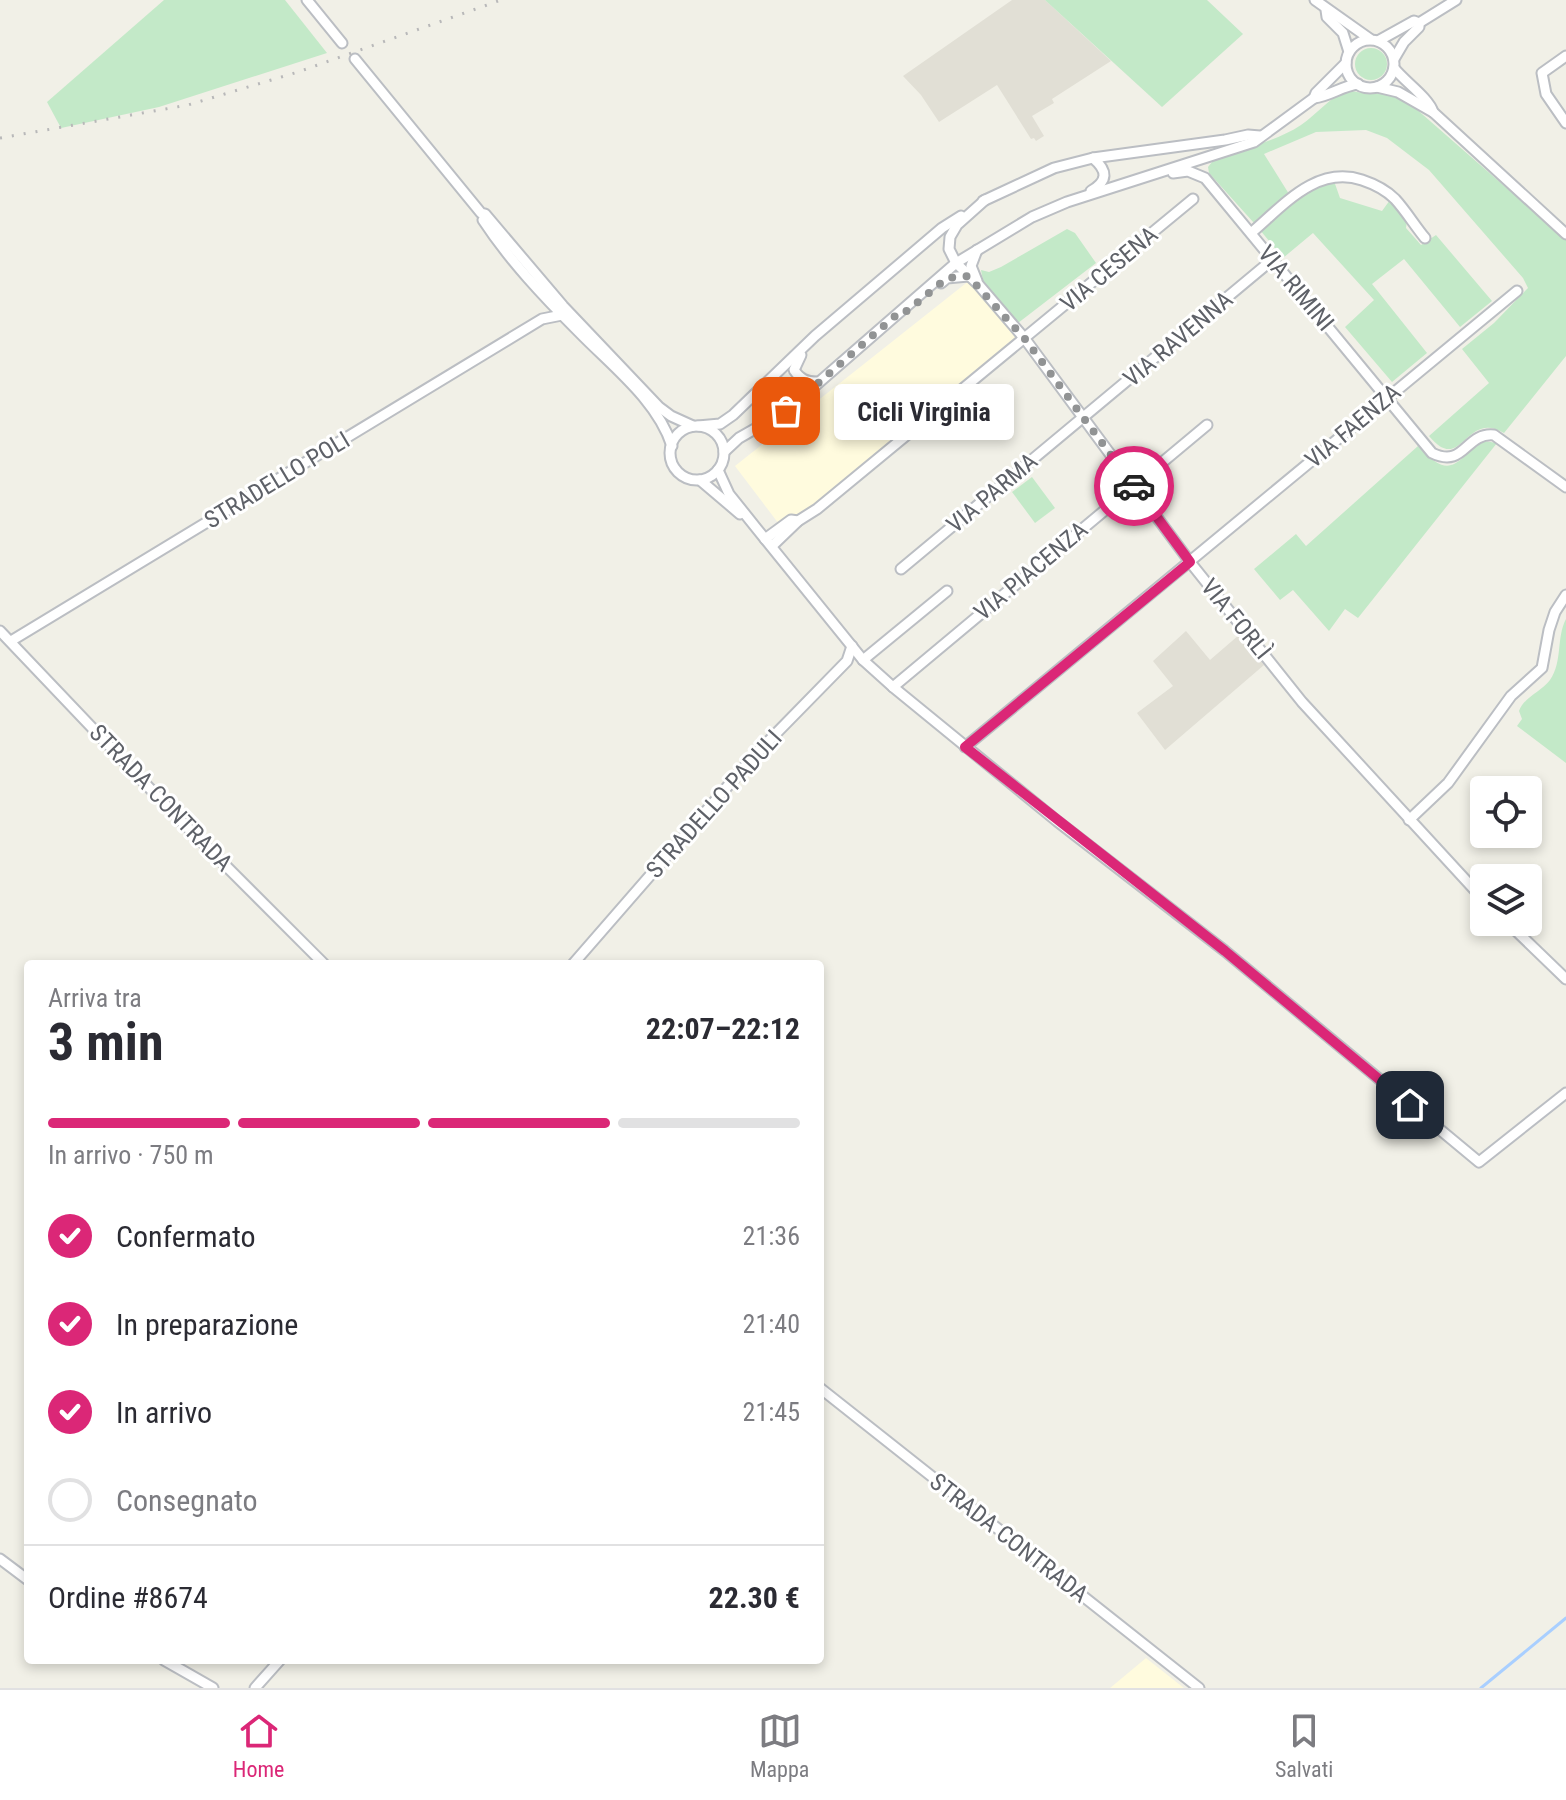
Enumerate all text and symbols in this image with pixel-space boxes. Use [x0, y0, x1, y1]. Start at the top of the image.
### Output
street label: VIA CESENA [1055, 220, 1163, 318]
street label: VIA RIMINI [1252, 240, 1340, 336]
street label: VIA RAVENNA [1118, 285, 1238, 393]
pin [752, 377, 820, 445]
street label: VIA FAENZA [1300, 378, 1406, 474]
callout: Cicli Virginia [834, 383, 1014, 439]
icon: bag [764, 389, 808, 433]
text: Cicli Virginia [857, 397, 991, 427]
street label: STRADELLO POLI [199, 426, 355, 534]
courier [1094, 446, 1174, 526]
street label: VIA PARMA [941, 447, 1043, 539]
icon: car [1112, 464, 1156, 508]
street label: VIA PIACENZA [969, 515, 1093, 626]
street label: VIA FORLÌ [1195, 573, 1277, 665]
street label: STRADA CONTRADA [84, 719, 238, 877]
street label: STRADELLO PADULI [640, 724, 788, 884]
map controls [1470, 776, 1542, 936]
button: locate [1470, 776, 1542, 848]
button: layers [1470, 864, 1542, 936]
text: Arriva tra [48, 983, 142, 1013]
text: 22:07–22:12 [646, 1011, 800, 1046]
text: 3 min [48, 1012, 164, 1073]
pin [1376, 1071, 1444, 1139]
icon: home [1388, 1083, 1432, 1127]
text: In arrivo · 750 m [48, 1140, 214, 1170]
icon: check [48, 1214, 92, 1258]
text: Confermato [116, 1219, 256, 1254]
text: 21:36 [743, 1221, 800, 1251]
icon: check [48, 1302, 92, 1346]
text: In preparazione [116, 1307, 298, 1342]
text: 21:40 [743, 1309, 800, 1339]
icon: check [48, 1390, 92, 1434]
text: In arrivo [116, 1395, 212, 1430]
text: 21:45 [743, 1397, 800, 1427]
street label: STRADA CONTRADA [924, 1467, 1094, 1609]
text: Consegnato [116, 1483, 258, 1518]
text: Ordine #8674 [48, 1580, 208, 1615]
text: 22.30 € [709, 1580, 800, 1615]
tab: Home [233, 1709, 284, 1782]
tab: Mappa [750, 1709, 809, 1782]
tab: Salvati [1275, 1709, 1333, 1782]

